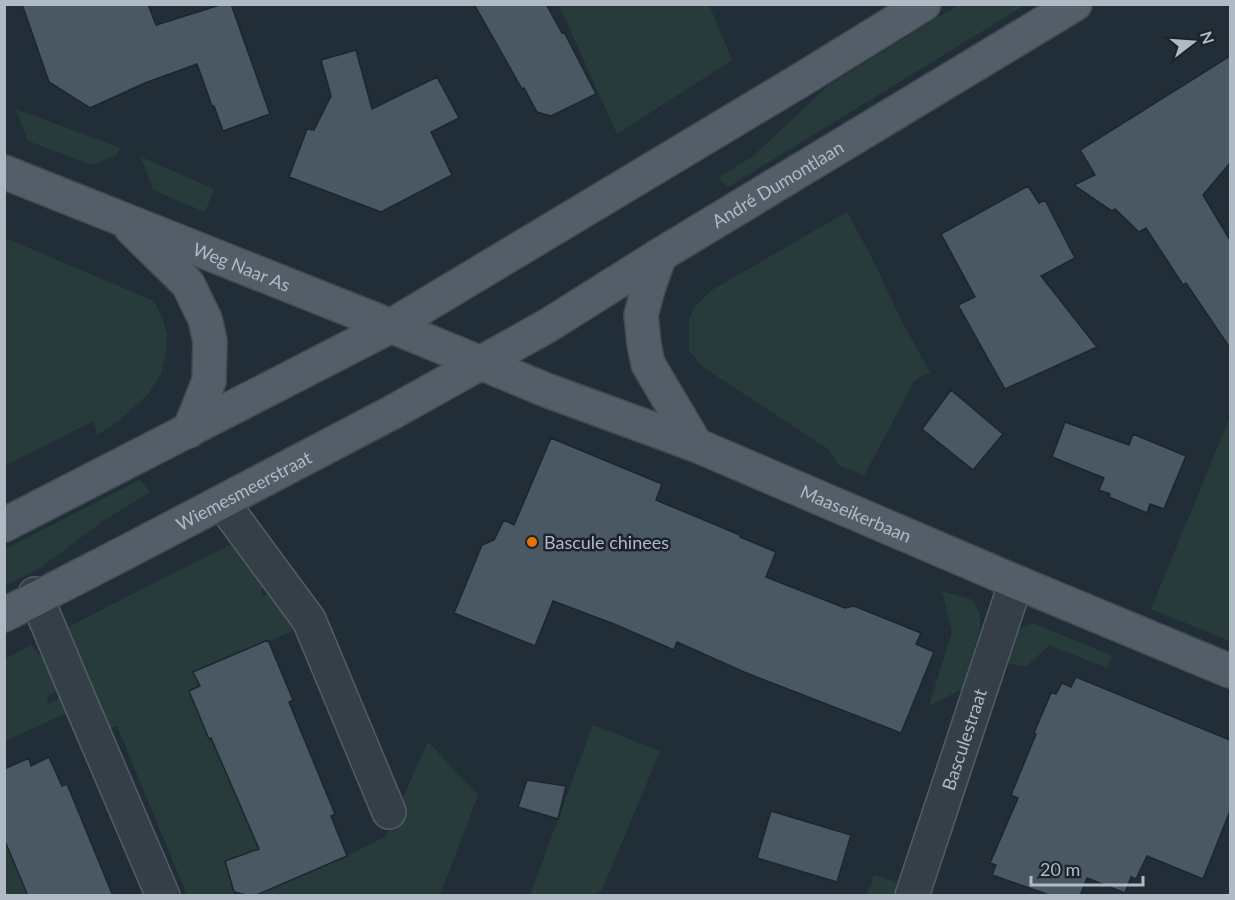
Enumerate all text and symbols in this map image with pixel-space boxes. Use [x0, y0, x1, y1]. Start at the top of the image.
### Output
north arrow [1163, 12, 1223, 72]
text: N [1197, 29, 1219, 46]
street label: André Dumontlaan [708, 136, 847, 232]
street label: Weg Naar As [190, 237, 294, 296]
street label: Wiemesmeerstraat [172, 446, 315, 535]
street label: Maaseikerbaan [797, 480, 915, 547]
place label: Bascule chinees [544, 531, 669, 553]
marker: Bascule chinees [525, 535, 539, 549]
street label: Basculestraat [937, 685, 991, 793]
scale bar [1031, 849, 1144, 887]
text: 20 m [1040, 858, 1080, 880]

